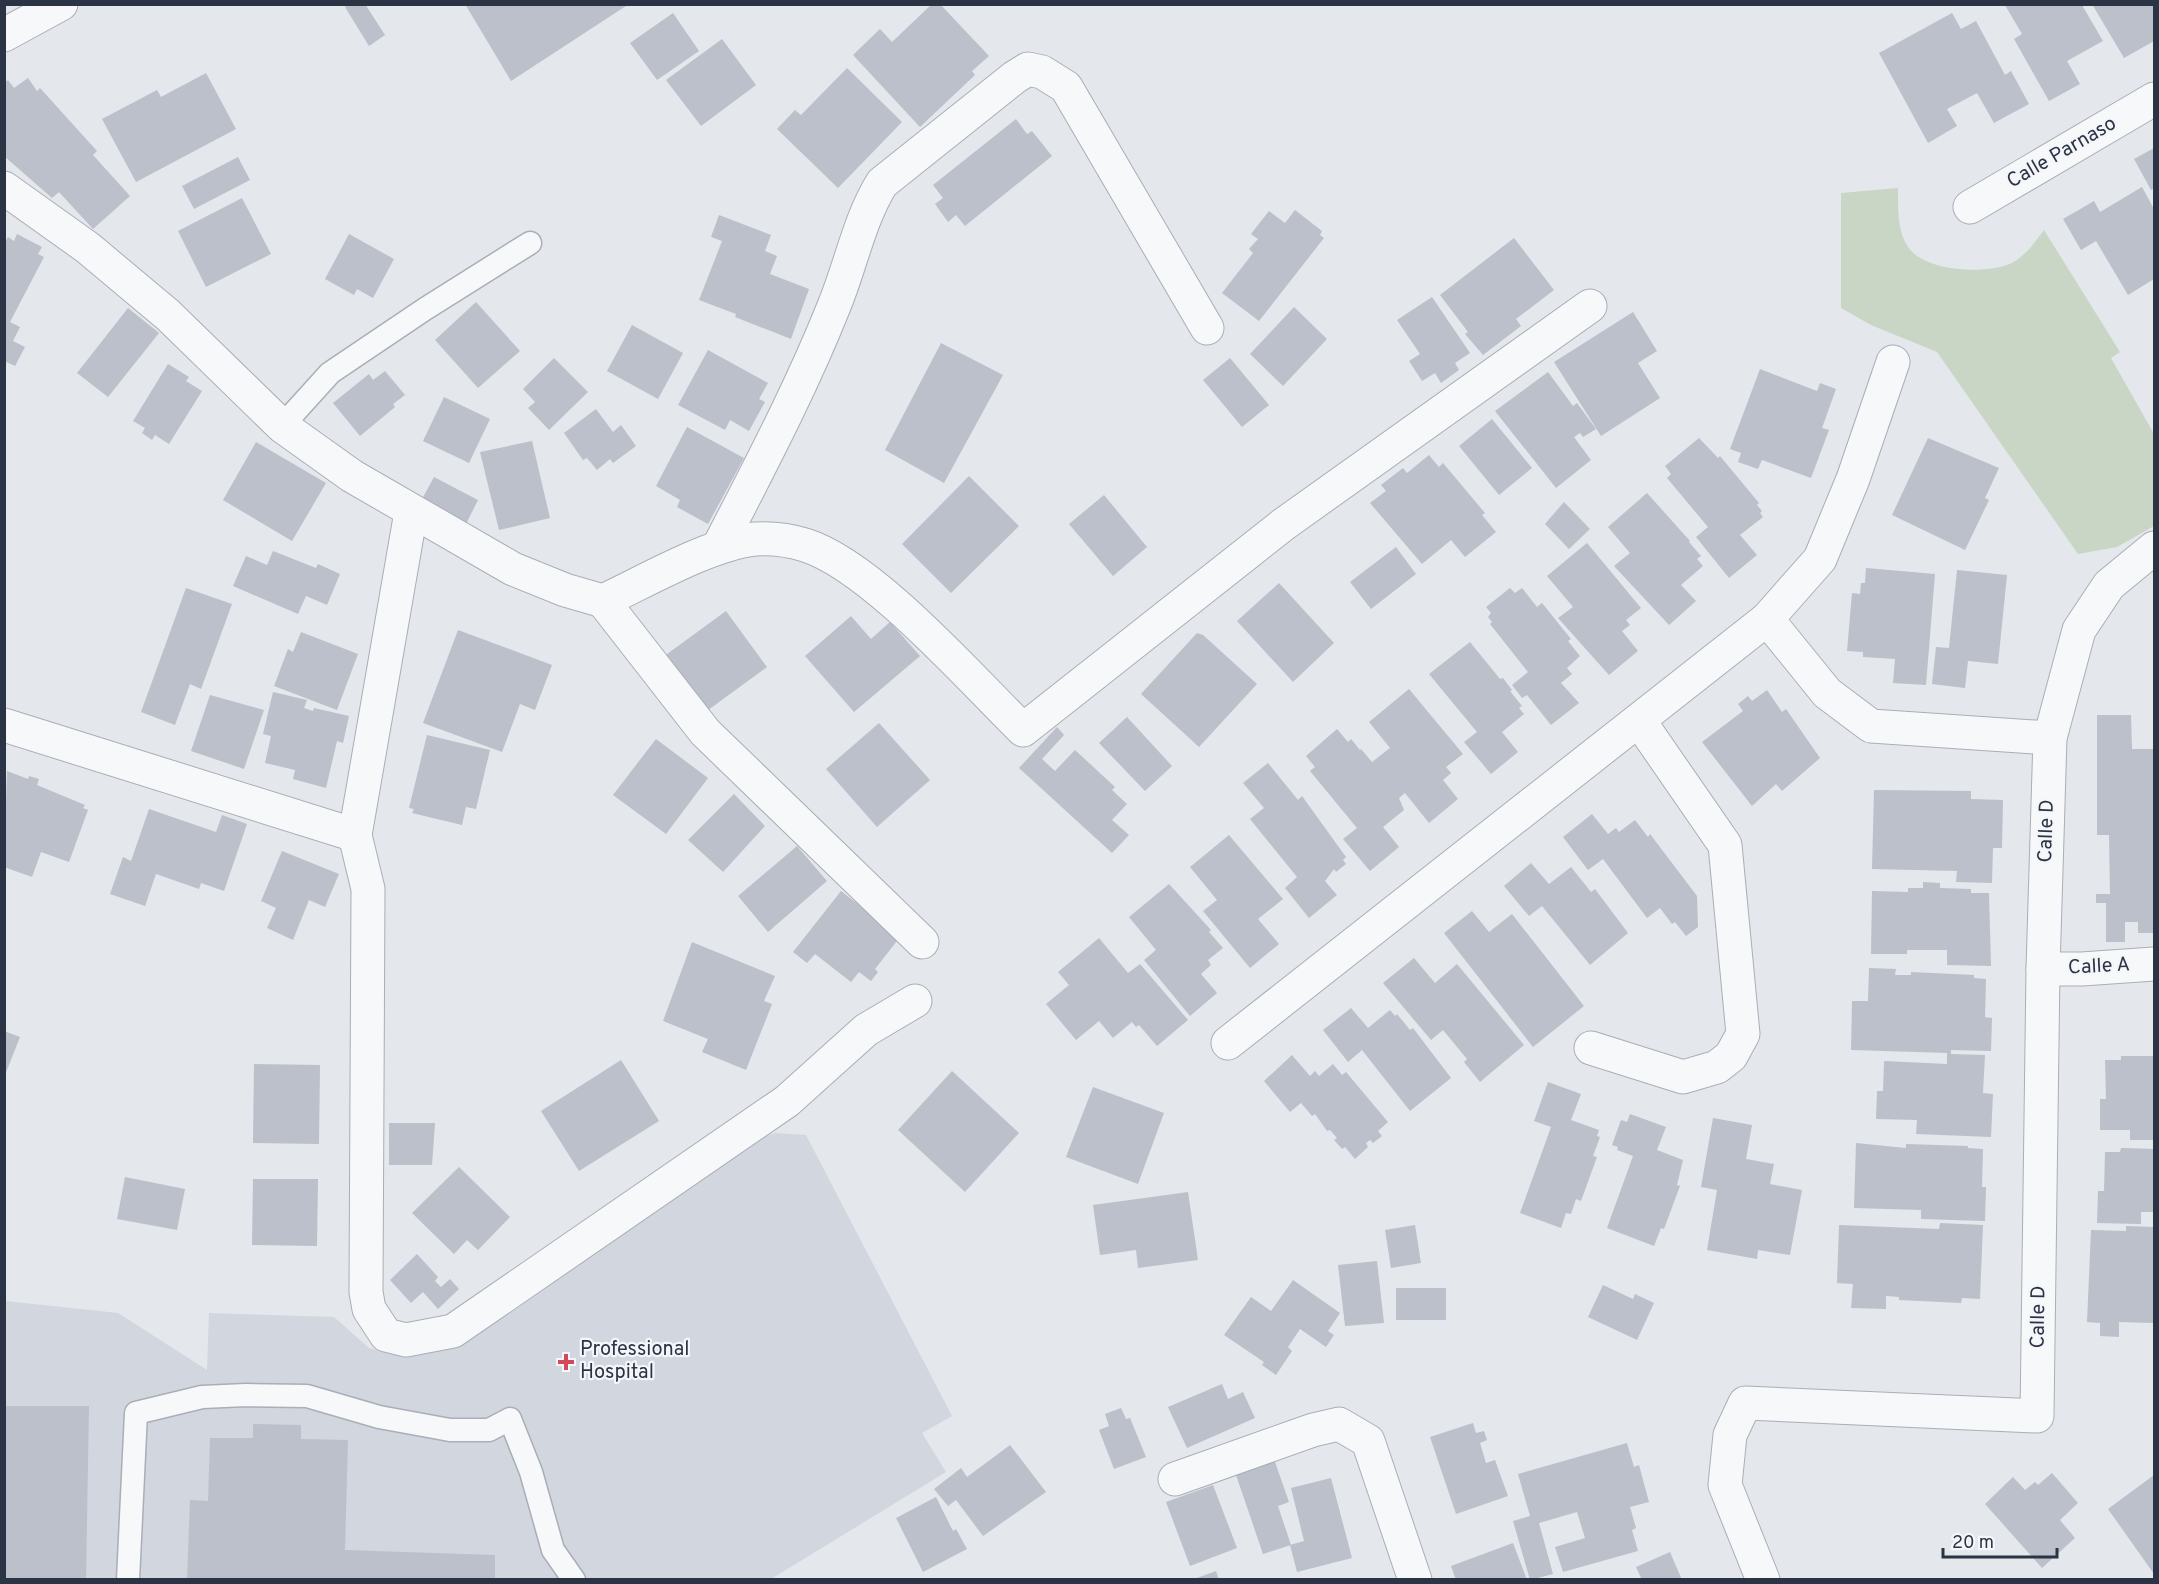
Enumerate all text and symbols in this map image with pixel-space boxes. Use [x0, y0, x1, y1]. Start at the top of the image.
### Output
street label: Calle Parnaso [2003, 111, 2121, 195]
street label: Calle D [2033, 799, 2061, 863]
street label: Calle A [2067, 952, 2131, 982]
street label: Calle D [2025, 1285, 2053, 1349]
place label: Professional Hospital [580, 1337, 690, 1386]
marker: Professional Hospital [557, 1353, 575, 1371]
scale bar [1943, 1521, 2057, 1559]
text: 20 m [1952, 1532, 1994, 1555]

